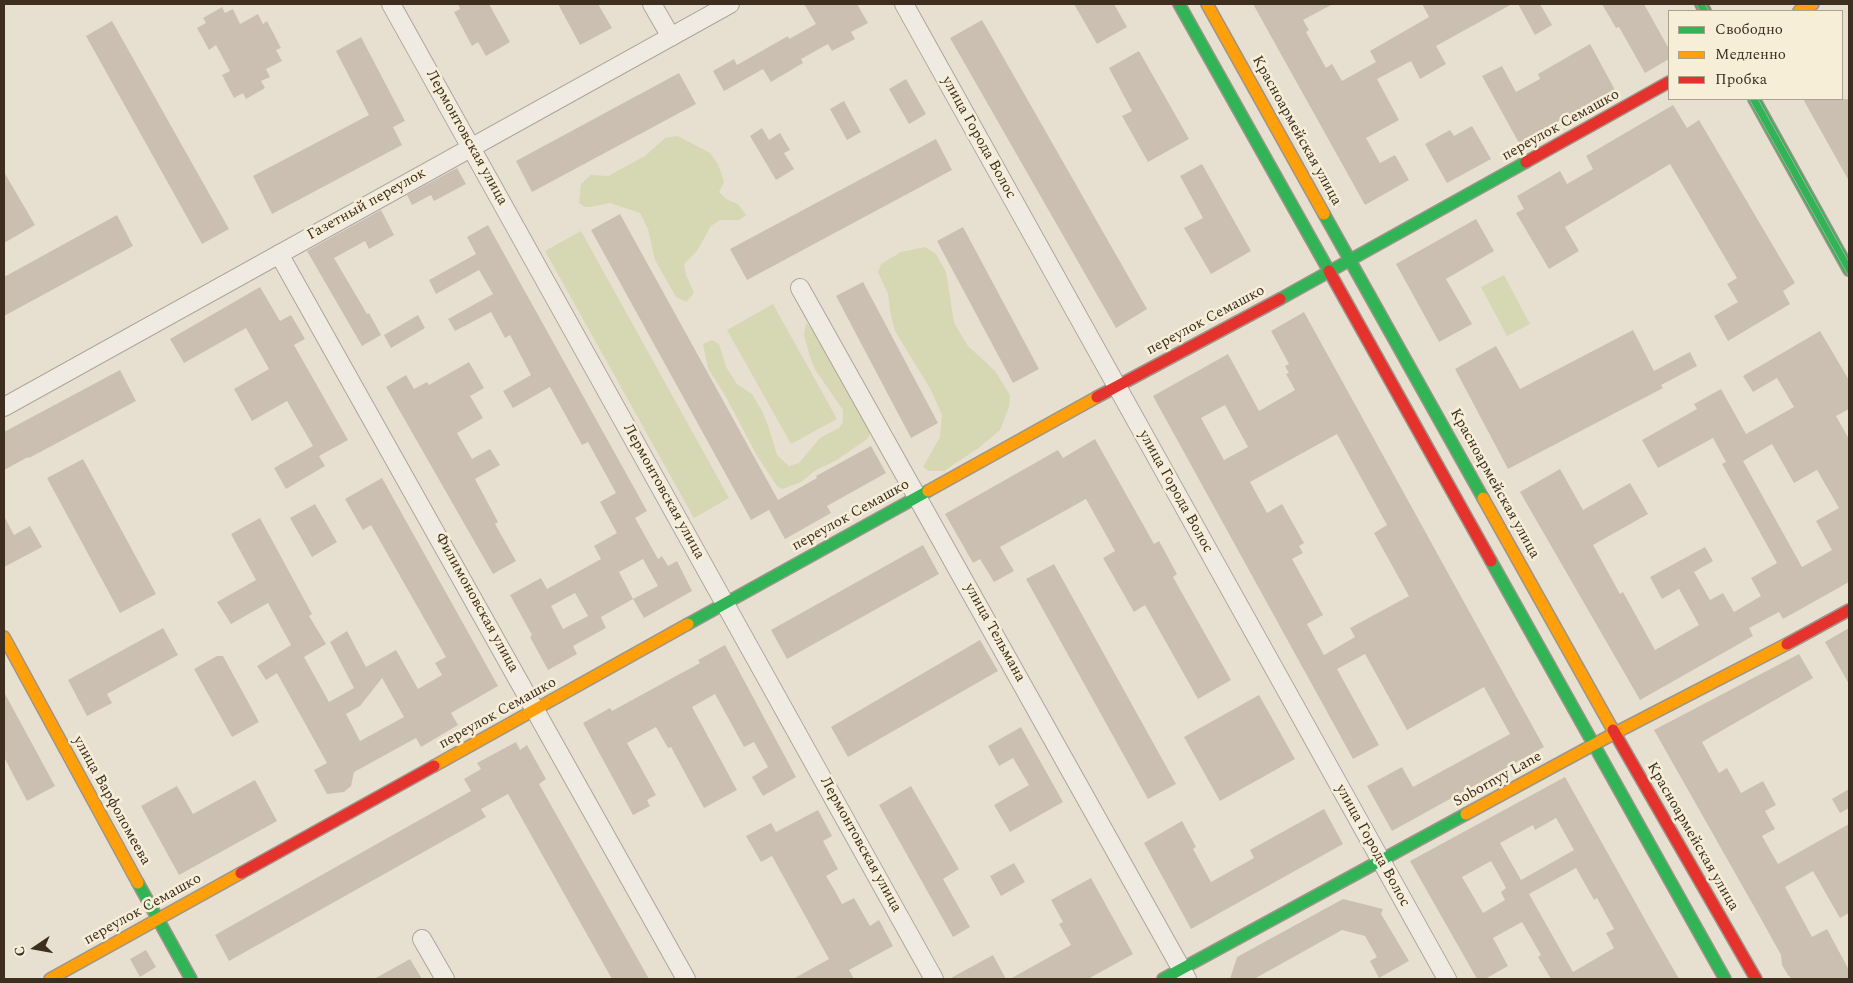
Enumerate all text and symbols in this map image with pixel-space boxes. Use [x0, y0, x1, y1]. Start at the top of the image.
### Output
legend [1668, 10, 1843, 100]
text: Свободно [1715, 18, 1783, 41]
text: Медленно [1715, 43, 1786, 66]
street label: Красноармейская улица [1247, 53, 1345, 209]
street label: Лермонтовская улица [421, 67, 511, 209]
text: Пробка [1715, 68, 1767, 91]
street label: улица Города Волос [937, 73, 1019, 203]
street label: переулок Семашко [1499, 86, 1623, 166]
street label: Газетный переулок [304, 165, 430, 245]
street label: переулок Семашко [1144, 282, 1268, 360]
street label: Красноармейская улица [1445, 406, 1543, 562]
street label: Лермонтовская улица [618, 421, 708, 563]
street label: улица Города Волос [1134, 427, 1216, 557]
street label: переулок Семашко [789, 476, 913, 556]
street label: Филимоновская улица [430, 530, 522, 676]
street label: улица Тельмана [959, 580, 1029, 686]
street label: переулок Семашко [436, 674, 560, 754]
street label: улица Варфоломеева [68, 733, 154, 869]
street label: Sobornyy Lane [1451, 748, 1545, 812]
street label: Красноармейская улица [1642, 760, 1742, 914]
street label: Лермонтовская улица [815, 774, 905, 916]
street label: улица Города Волос [1331, 781, 1413, 911]
street label: переулок Семашко [81, 870, 205, 950]
north arrow [10, 923, 60, 973]
text: С [9, 944, 31, 958]

